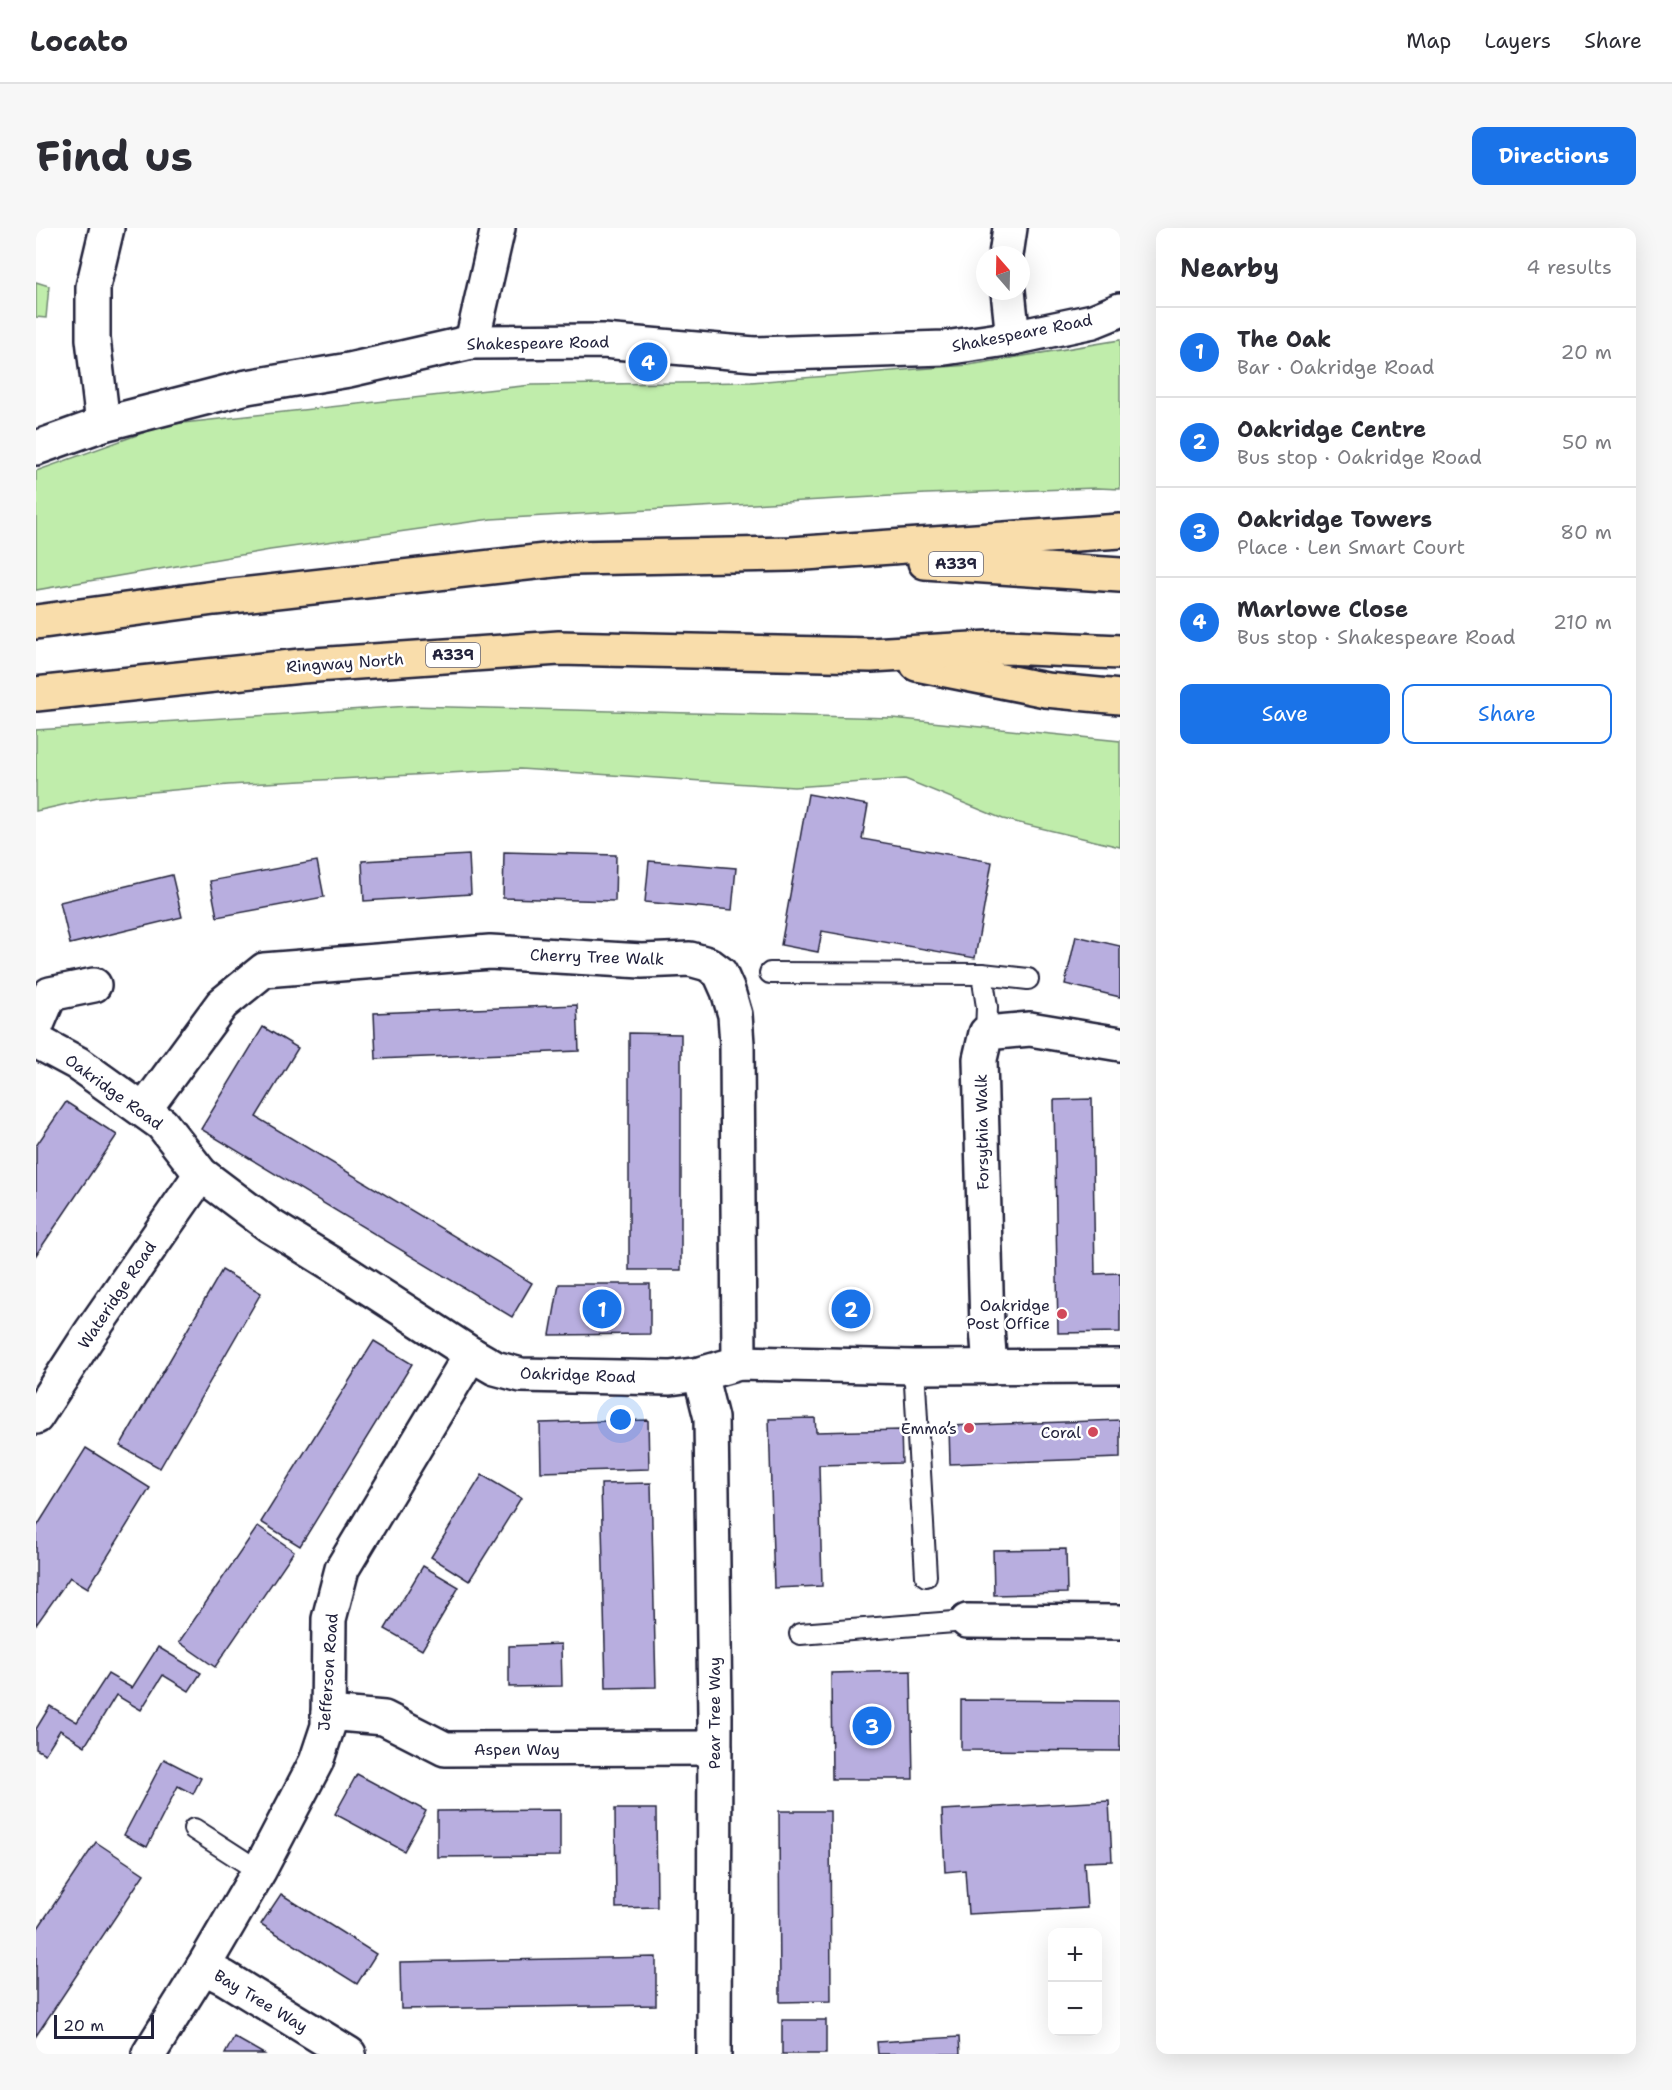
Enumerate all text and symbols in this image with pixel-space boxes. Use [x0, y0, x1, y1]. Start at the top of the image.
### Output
text: Locato [30, 22, 128, 60]
text: Map [1406, 27, 1451, 55]
text: Layers [1484, 27, 1551, 55]
text: Share [1584, 27, 1642, 55]
button: Directions [1472, 127, 1636, 185]
text: Find us [36, 128, 193, 184]
north arrow [976, 246, 1030, 300]
text: Nearby [1180, 250, 1279, 285]
text: 4 results [1526, 254, 1612, 280]
street label: Shakespeare Road [950, 309, 1094, 357]
text: The Oak [1237, 325, 1331, 354]
street label: Shakespeare Road [466, 331, 610, 355]
text: 1 [1195, 339, 1204, 365]
text: 20 m [1561, 339, 1612, 365]
pin: 4 [628, 340, 668, 384]
text: Bar · Oakridge Road [1237, 354, 1434, 380]
text: Oakridge Centre [1237, 415, 1426, 444]
text: 2 [1193, 429, 1207, 455]
text: 50 m [1562, 429, 1612, 455]
text: Bus stop · Oakridge Road [1237, 444, 1482, 470]
text: Oakridge Towers [1237, 505, 1432, 534]
text: 3 [1193, 519, 1207, 545]
text: 80 m [1560, 519, 1612, 545]
text: Place · Len Smart Court [1237, 534, 1465, 560]
road number: A339 [929, 552, 983, 576]
text: Marlowe Close [1237, 595, 1408, 624]
text: 4 [1193, 609, 1207, 635]
text: 210 m [1553, 609, 1612, 635]
text: Bus stop · Shakespeare Road [1237, 624, 1515, 650]
road number: A339 [426, 643, 480, 667]
street label: Ringway North [285, 648, 405, 678]
button: Save [1180, 684, 1390, 744]
button: Share [1402, 684, 1612, 744]
street label: Cherry Tree Walk [530, 944, 664, 970]
street label: Oakridge Road [61, 1049, 167, 1135]
street label: Forsythia Walk [970, 1074, 994, 1190]
street label: Wateridge Road [73, 1237, 161, 1353]
pin: 1 [582, 1286, 622, 1332]
pin: 2 [832, 1286, 870, 1332]
place label: Oakridge Post Office [967, 1295, 1050, 1334]
marker: Oakridge Post Office [1055, 1307, 1069, 1321]
street label: Oakridge Road [520, 1362, 636, 1388]
your location [606, 1405, 635, 1434]
place label: Emma’s [901, 1418, 957, 1439]
marker: Emma’s [962, 1421, 976, 1435]
place label: Coral [1041, 1422, 1081, 1443]
marker: Coral [1086, 1425, 1100, 1439]
street label: Jefferson Road [313, 1612, 343, 1732]
street label: Pear Tree Way [704, 1657, 725, 1769]
pin: 3 [852, 1704, 892, 1748]
street label: Aspen Way [474, 1739, 560, 1760]
map controls [1048, 1928, 1102, 2036]
button: + [1048, 1928, 1102, 1982]
street label: Bay Tree Way [210, 1965, 312, 2037]
button: − [1048, 1982, 1102, 2036]
scale bar [54, 2012, 154, 2040]
text: 20 m [63, 2015, 104, 2036]

